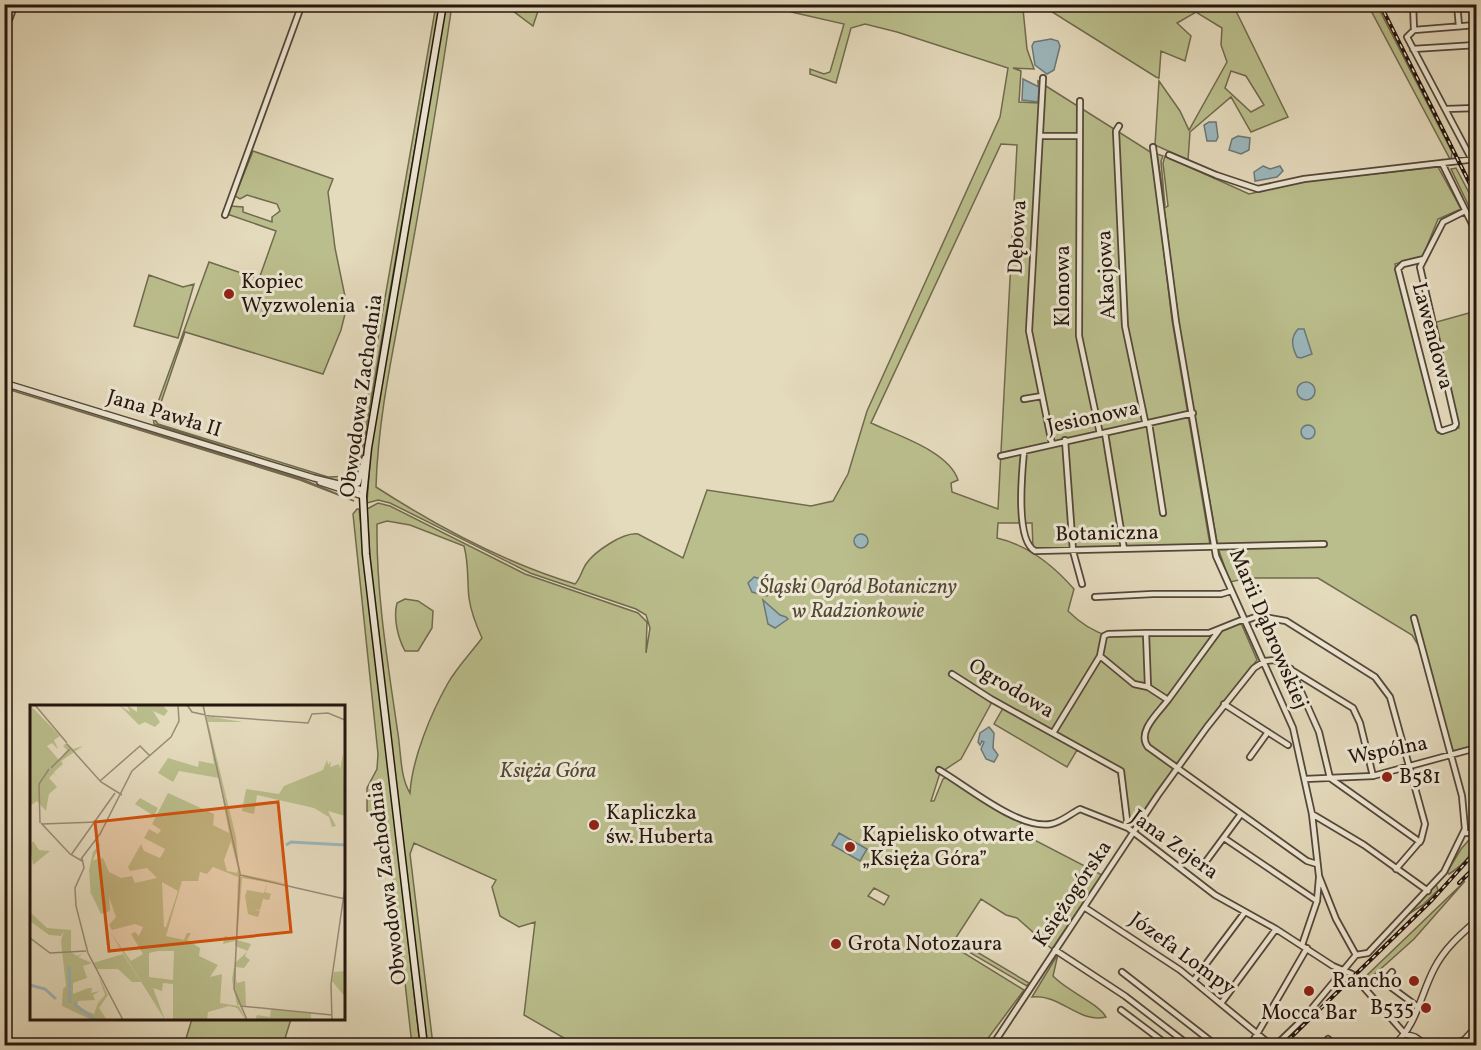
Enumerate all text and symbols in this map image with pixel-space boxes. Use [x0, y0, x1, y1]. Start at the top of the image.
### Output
street label: Dębowa [1002, 199, 1034, 275]
street label: Akacjowa [1090, 229, 1124, 321]
street label: Klonowa [1049, 245, 1078, 327]
place label: Kopiec Wyzwolenia [241, 268, 356, 321]
street label: Lawendowa [1404, 279, 1460, 393]
marker: Kopiec Wyzwolenia [222, 287, 236, 301]
street label: Obwodowa Zachodnia [333, 292, 391, 500]
street label: Jana Pawła II [103, 383, 225, 445]
street label: Jesionowa [1044, 394, 1142, 442]
street label: Botaniczna [1055, 519, 1159, 549]
street label: Marii Dąbrowskiej [1221, 544, 1315, 714]
park label: Śląski Ogród Botaniczny w Radzionkowie [759, 573, 957, 626]
street label: Ogrodowa [963, 652, 1059, 726]
inset map [30, 705, 345, 1020]
street label: Wspólna [1346, 729, 1430, 773]
park label: Księża Góra [500, 757, 597, 786]
place label: B581 [1399, 763, 1441, 792]
marker: B581 [1380, 770, 1394, 784]
street label: Obwodowa Zachodnia [361, 780, 415, 986]
place label: Kapliczka św. Huberta [606, 799, 714, 852]
street label: Jana Zejera [1124, 803, 1224, 887]
marker: Kapliczka św. Huberta [587, 818, 601, 832]
place label: Kąpielisko otwarte „Księża Góra” [862, 821, 1034, 874]
street label: Księżogórska [1027, 835, 1119, 953]
marker: Kąpielisko otwarte „Księża Góra” [843, 840, 857, 854]
street label: Józefa Lompy [1123, 906, 1242, 1003]
place label: Grota Notozaura [848, 930, 1003, 959]
marker: Grota Notozaura [829, 937, 843, 951]
place label: Rancho [1332, 967, 1402, 996]
marker: Rancho [1407, 974, 1421, 988]
marker: Mocca Bar [1302, 984, 1316, 998]
place label: B535 [1370, 994, 1414, 1023]
place label: Mocca Bar [1261, 999, 1357, 1028]
marker: B535 [1419, 1001, 1433, 1015]

